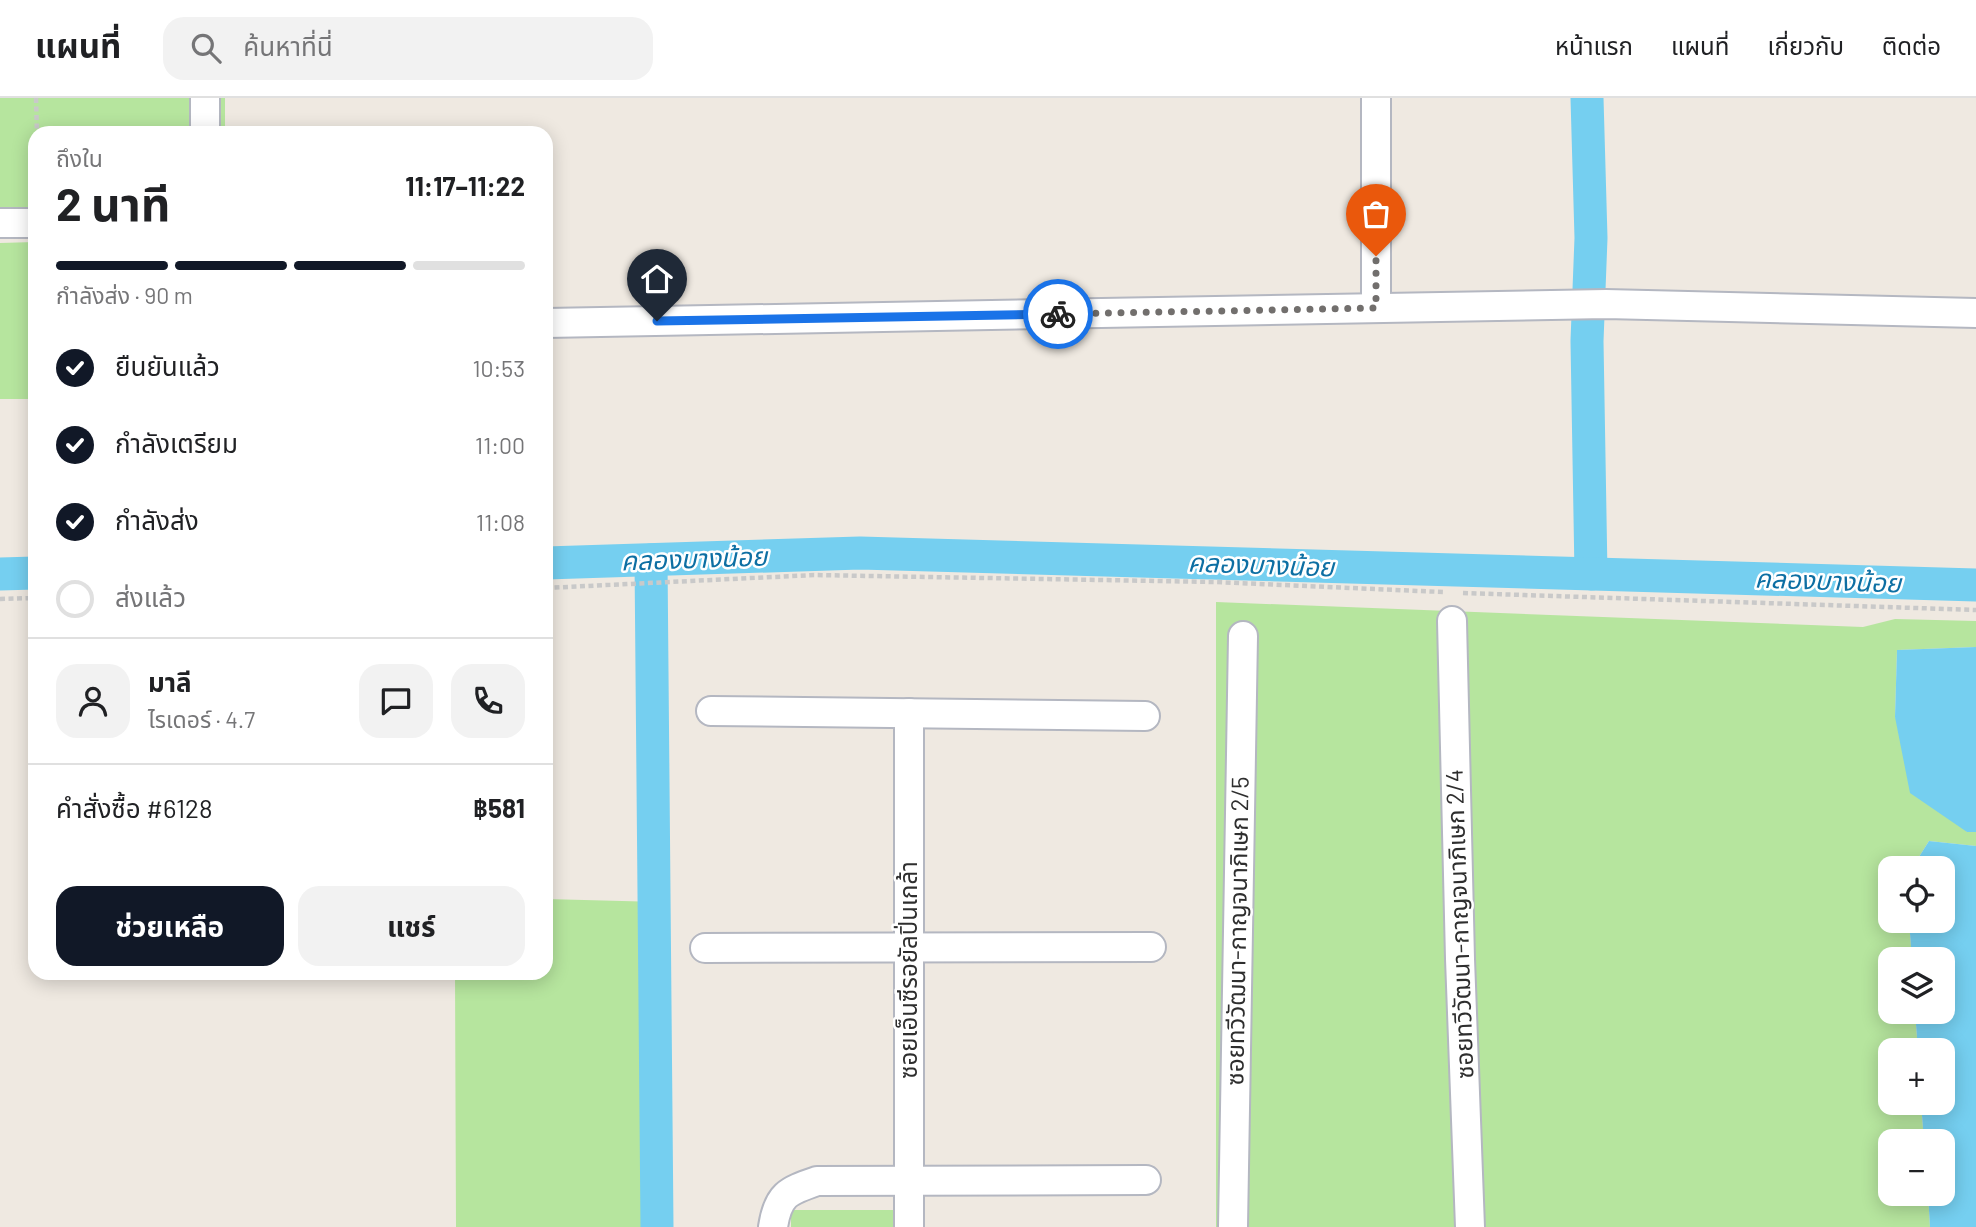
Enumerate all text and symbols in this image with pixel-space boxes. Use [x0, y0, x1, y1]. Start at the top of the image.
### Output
search box [163, 17, 653, 80]
text: แผนที่ [35, 25, 121, 65]
icon: search [187, 29, 225, 67]
text: ค้นหาที่นี่ [243, 30, 333, 61]
text: หน้าแรก [1555, 31, 1633, 60]
text: แผนที่ [1671, 31, 1729, 60]
text: เกี่ยวกับ [1767, 31, 1844, 60]
text: ติดต่อ [1882, 31, 1941, 60]
text: ถึงใน [56, 144, 103, 172]
text: 11:17–11:22 [405, 170, 525, 201]
text: 2 นาที [56, 175, 170, 230]
pin [1346, 184, 1406, 256]
icon: bag [1357, 195, 1395, 233]
pin [627, 249, 687, 321]
icon: home [638, 260, 676, 298]
courier [1023, 279, 1093, 349]
text: กำลังส่ง · 90 m [56, 281, 193, 309]
icon: bike [1039, 295, 1077, 333]
icon: check [56, 349, 94, 387]
text: ยืนยันแล้ว [115, 350, 220, 381]
text: 10:53 [472, 354, 525, 382]
icon: check [56, 426, 94, 464]
text: กำลังเตรียม [115, 427, 238, 458]
text: 11:00 [475, 431, 525, 459]
icon: check [56, 503, 94, 541]
text: กำลังส่ง [115, 504, 199, 535]
text: 11:08 [476, 508, 525, 536]
water label: คลองบางน้อย [620, 539, 769, 576]
water label: คลองบางน้อย [1187, 545, 1336, 582]
water label: คลองบางน้อย [1754, 561, 1903, 598]
text: ส่งแล้ว [115, 581, 186, 612]
button: person [56, 664, 130, 738]
button: chat [359, 664, 433, 738]
button: phone [451, 664, 525, 738]
text: มาลี [148, 666, 192, 697]
text: ไรเดอร์ · 4.7 [148, 705, 255, 733]
street label: ซอยทวีวัฒนา-กาญจนาภิเษก 2/4 [1439, 769, 1478, 1079]
street label: ซอยทวีวัฒนา-กาญจนาภิเษก 2/5 [1219, 776, 1254, 1086]
text: คำสั่งซื้อ #6128 [56, 792, 213, 823]
text: ฿581 [473, 792, 525, 823]
map controls [1878, 856, 1955, 1206]
button: locate [1878, 856, 1955, 933]
street label: ซอยเอ็นซีรอยัลปิ่นเกล้า [893, 861, 922, 1079]
button: ช่วยเหลือ [56, 886, 284, 966]
button: แชร์ [298, 886, 525, 966]
button: layers [1878, 947, 1955, 1024]
button: + [1878, 1038, 1955, 1115]
button: − [1878, 1129, 1955, 1206]

